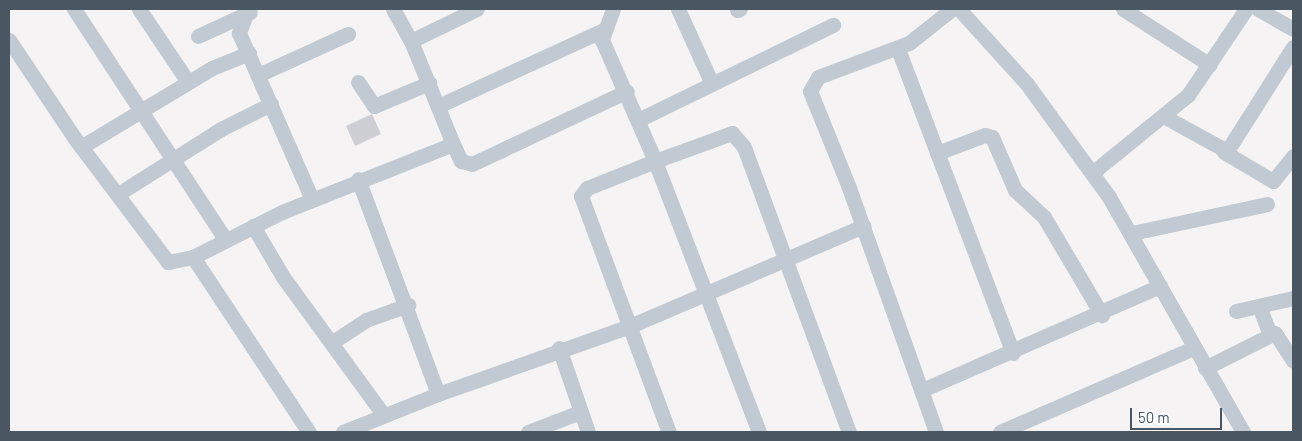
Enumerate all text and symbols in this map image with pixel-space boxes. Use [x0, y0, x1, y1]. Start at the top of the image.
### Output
scale bar [1132, 398, 1224, 430]
text: 50 m [1138, 408, 1170, 426]

